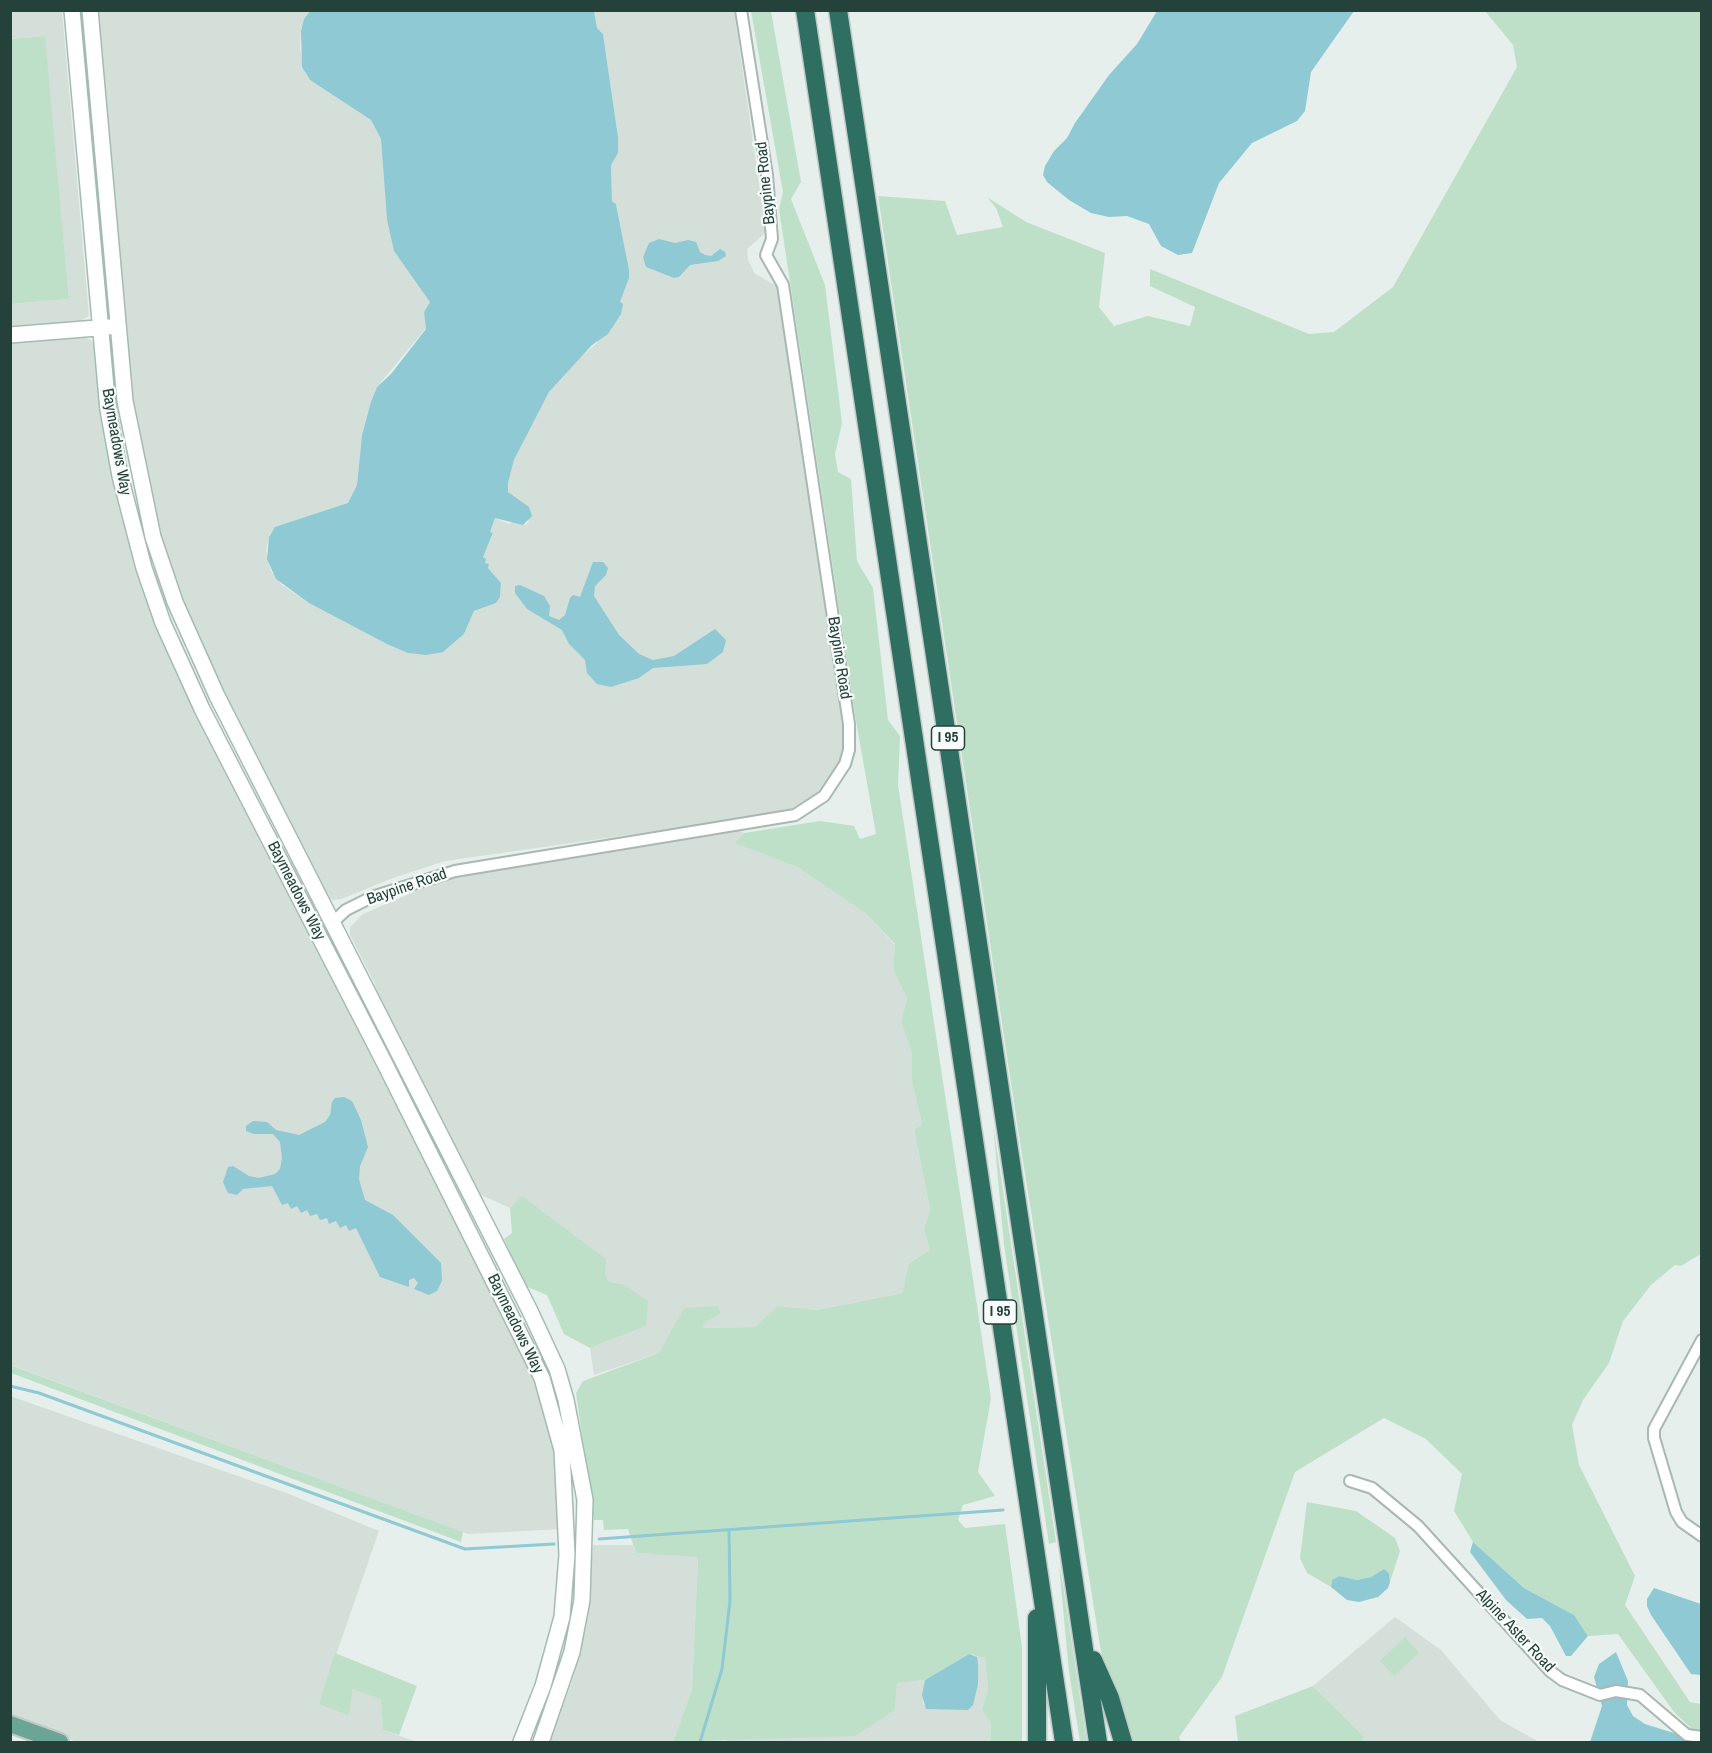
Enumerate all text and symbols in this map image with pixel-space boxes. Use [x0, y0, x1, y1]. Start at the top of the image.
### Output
street label: Baypine Road [752, 141, 780, 225]
street label: Baymeadows Way [97, 387, 135, 497]
street label: Baypine Road [823, 615, 855, 701]
road number: I 95 [932, 726, 964, 750]
street label: Baymeadows Way [263, 838, 329, 944]
street label: Baypine Road [365, 864, 449, 910]
street label: Baymeadows Way [483, 1271, 547, 1377]
road number: I 95 [984, 1300, 1016, 1324]
street label: Alpine Aster Road [1472, 1586, 1558, 1676]

